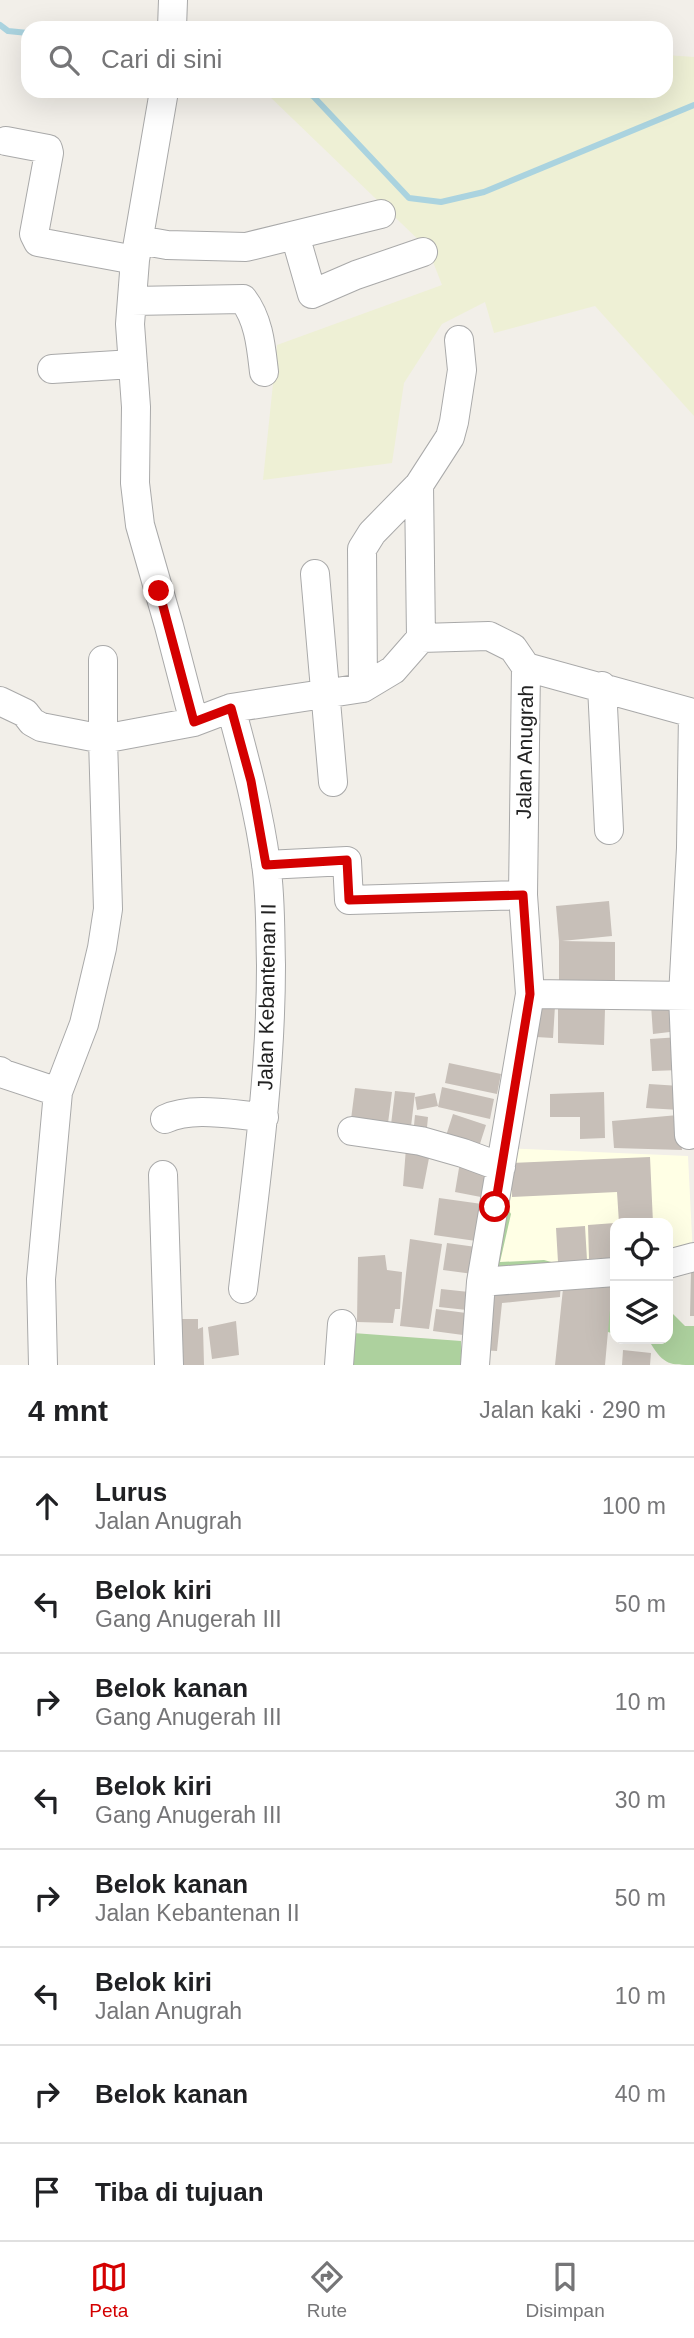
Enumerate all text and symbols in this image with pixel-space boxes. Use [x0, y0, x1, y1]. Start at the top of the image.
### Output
search box [21, 21, 673, 98]
icon: search [45, 41, 83, 79]
text: Cari di sini [101, 44, 222, 74]
route end [143, 575, 174, 606]
street label: Jalan Anugrah [512, 685, 537, 819]
street label: Jalan Kebantenan II [253, 903, 280, 1091]
route start [479, 1191, 510, 1222]
map controls [610, 1218, 673, 1344]
button: locate [610, 1218, 673, 1281]
button: layers [610, 1281, 673, 1344]
text: 4 mnt [28, 1394, 108, 1427]
text: Jalan kaki · 290 m [479, 1397, 666, 1423]
text: Lurus [95, 1477, 167, 1507]
icon: ahead [28, 1487, 66, 1525]
text: 100 m [602, 1493, 666, 1519]
text: Jalan Anugrah [95, 1508, 242, 1534]
text: Belok kiri [95, 1575, 212, 1605]
icon: left [28, 1585, 66, 1623]
text: 50 m [615, 1591, 666, 1617]
text: Gang Anugerah III [95, 1606, 282, 1632]
text: Belok kanan [95, 1673, 248, 1703]
icon: right [28, 1683, 66, 1721]
text: 10 m [615, 1689, 666, 1715]
text: Gang Anugerah III [95, 1704, 282, 1730]
text: Belok kiri [95, 1771, 212, 1801]
icon: left [28, 1781, 66, 1819]
text: 30 m [615, 1787, 666, 1813]
text: Gang Anugerah III [95, 1802, 282, 1828]
text: Belok kanan [95, 1869, 248, 1899]
icon: right [28, 1879, 66, 1917]
text: 50 m [615, 1885, 666, 1911]
text: Jalan Kebantenan II [95, 1900, 300, 1926]
text: Belok kiri [95, 1967, 212, 1997]
icon: left [28, 1977, 66, 2015]
text: 10 m [615, 1983, 666, 2009]
text: Jalan Anugrah [95, 1998, 242, 2024]
icon: right [28, 2075, 66, 2113]
text: Belok kanan [95, 2079, 248, 2109]
text: 40 m [615, 2081, 666, 2107]
icon: arrive [28, 2173, 66, 2211]
text: Tiba di tujuan [95, 2177, 264, 2207]
tab: Peta [89, 2258, 128, 2322]
tab: Rute [307, 2258, 347, 2322]
tab: Disimpan [526, 2258, 605, 2322]

